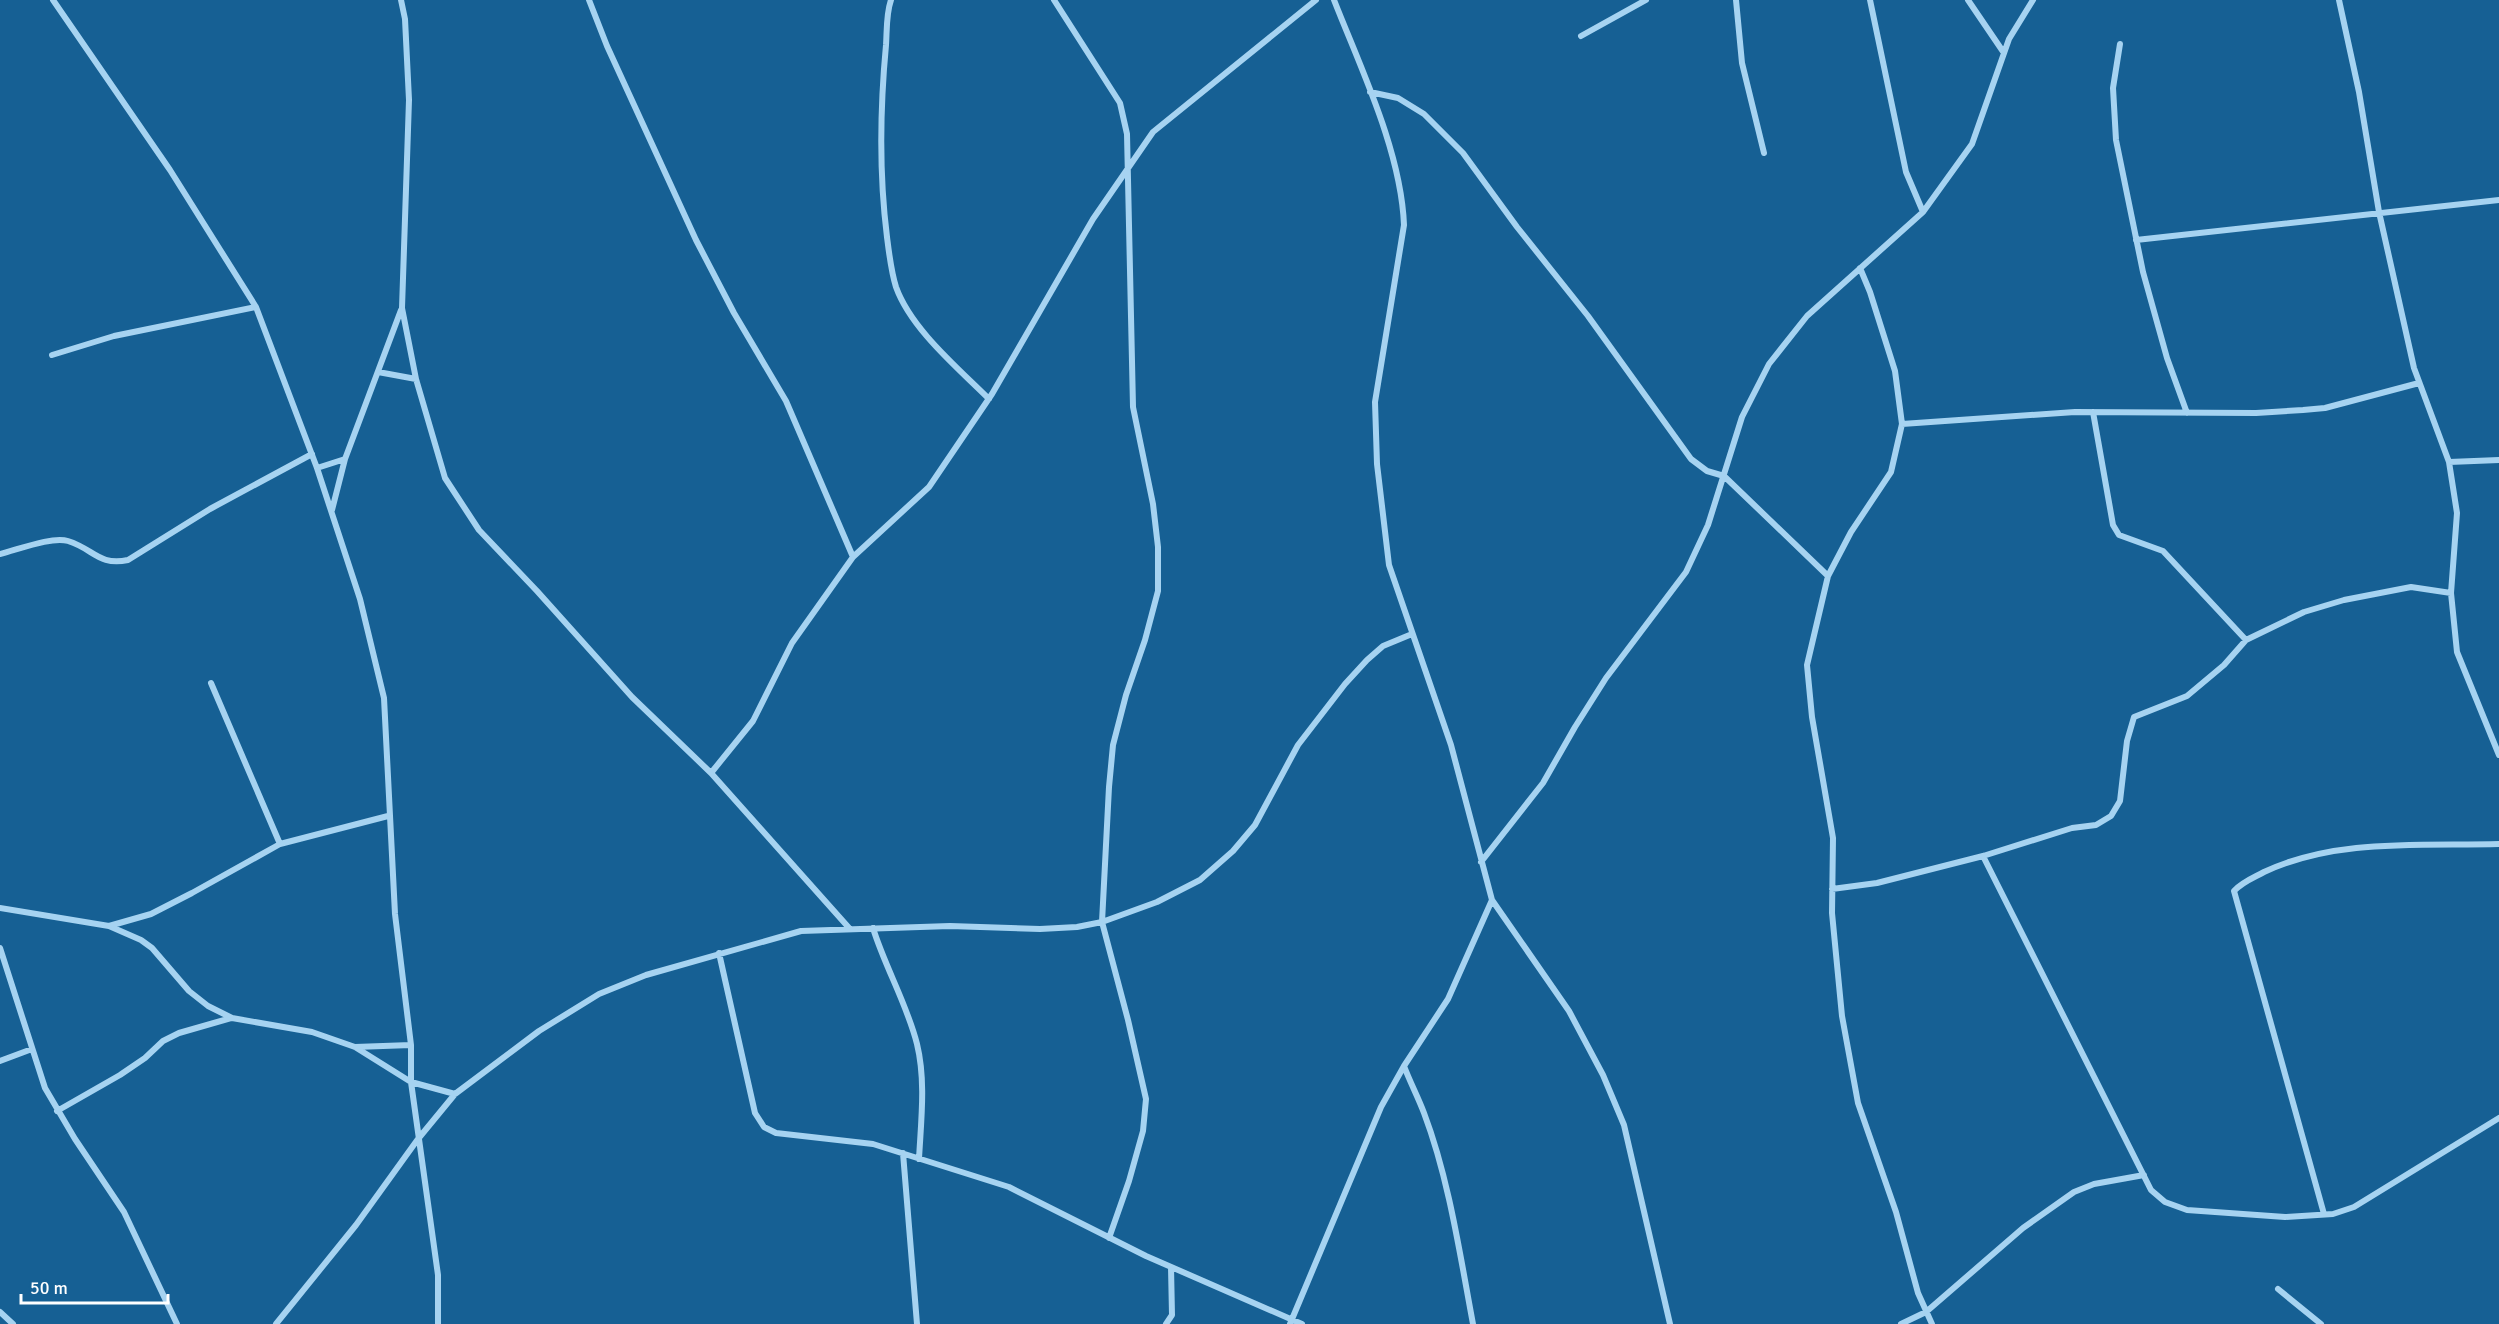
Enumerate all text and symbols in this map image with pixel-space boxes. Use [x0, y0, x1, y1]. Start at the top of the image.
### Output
scale bar [21, 1267, 168, 1305]
text: 50 m [30, 1277, 68, 1299]

